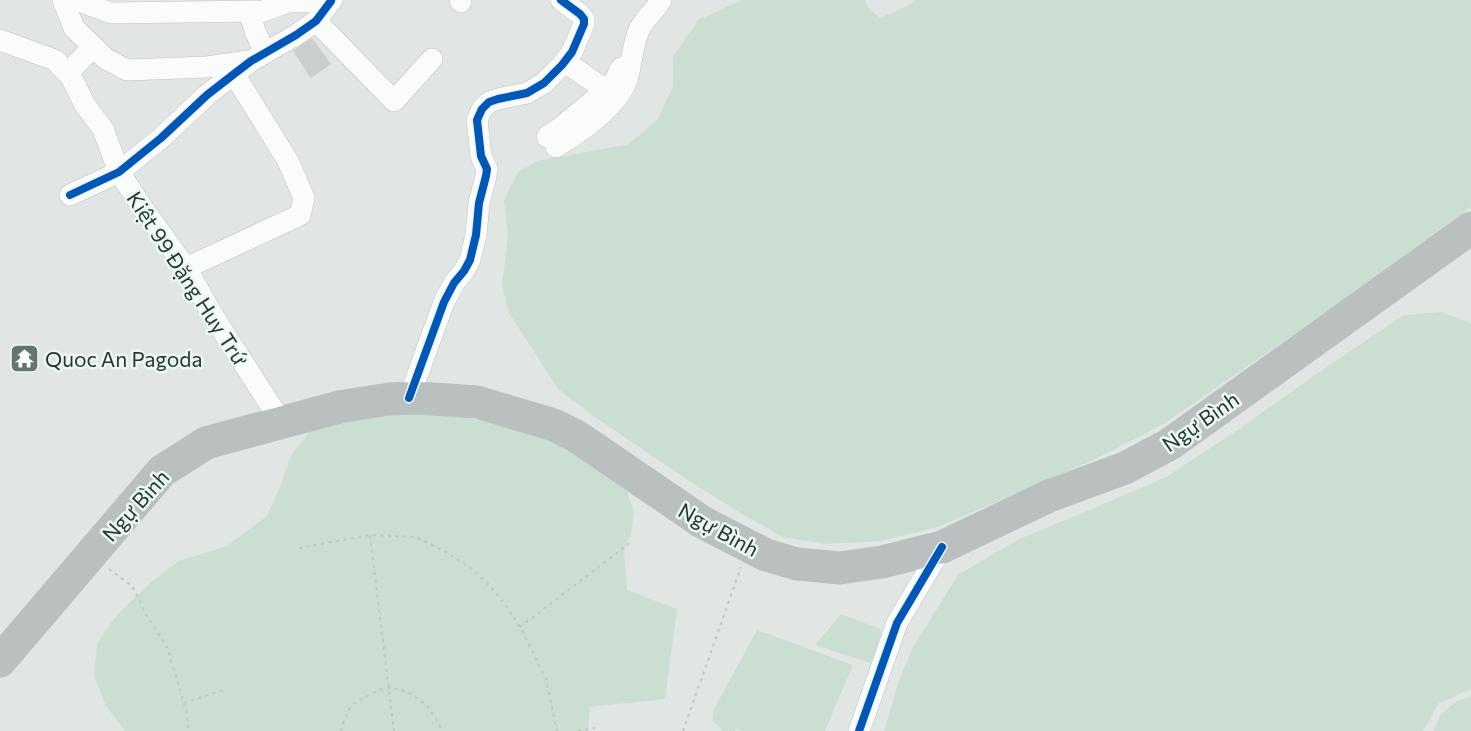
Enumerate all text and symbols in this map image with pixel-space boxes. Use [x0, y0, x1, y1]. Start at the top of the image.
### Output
street label: Kiệt 99 Đặng Huy Trứ [122, 186, 254, 370]
temple icon: Quoc An Pagoda [8, 342, 40, 374]
place label: Quoc An Pagoda [45, 346, 202, 371]
street label: Ngự Bình [1157, 386, 1243, 456]
street label: Ngự Bình [96, 464, 174, 546]
street label: Ngự Bình [675, 497, 763, 561]

